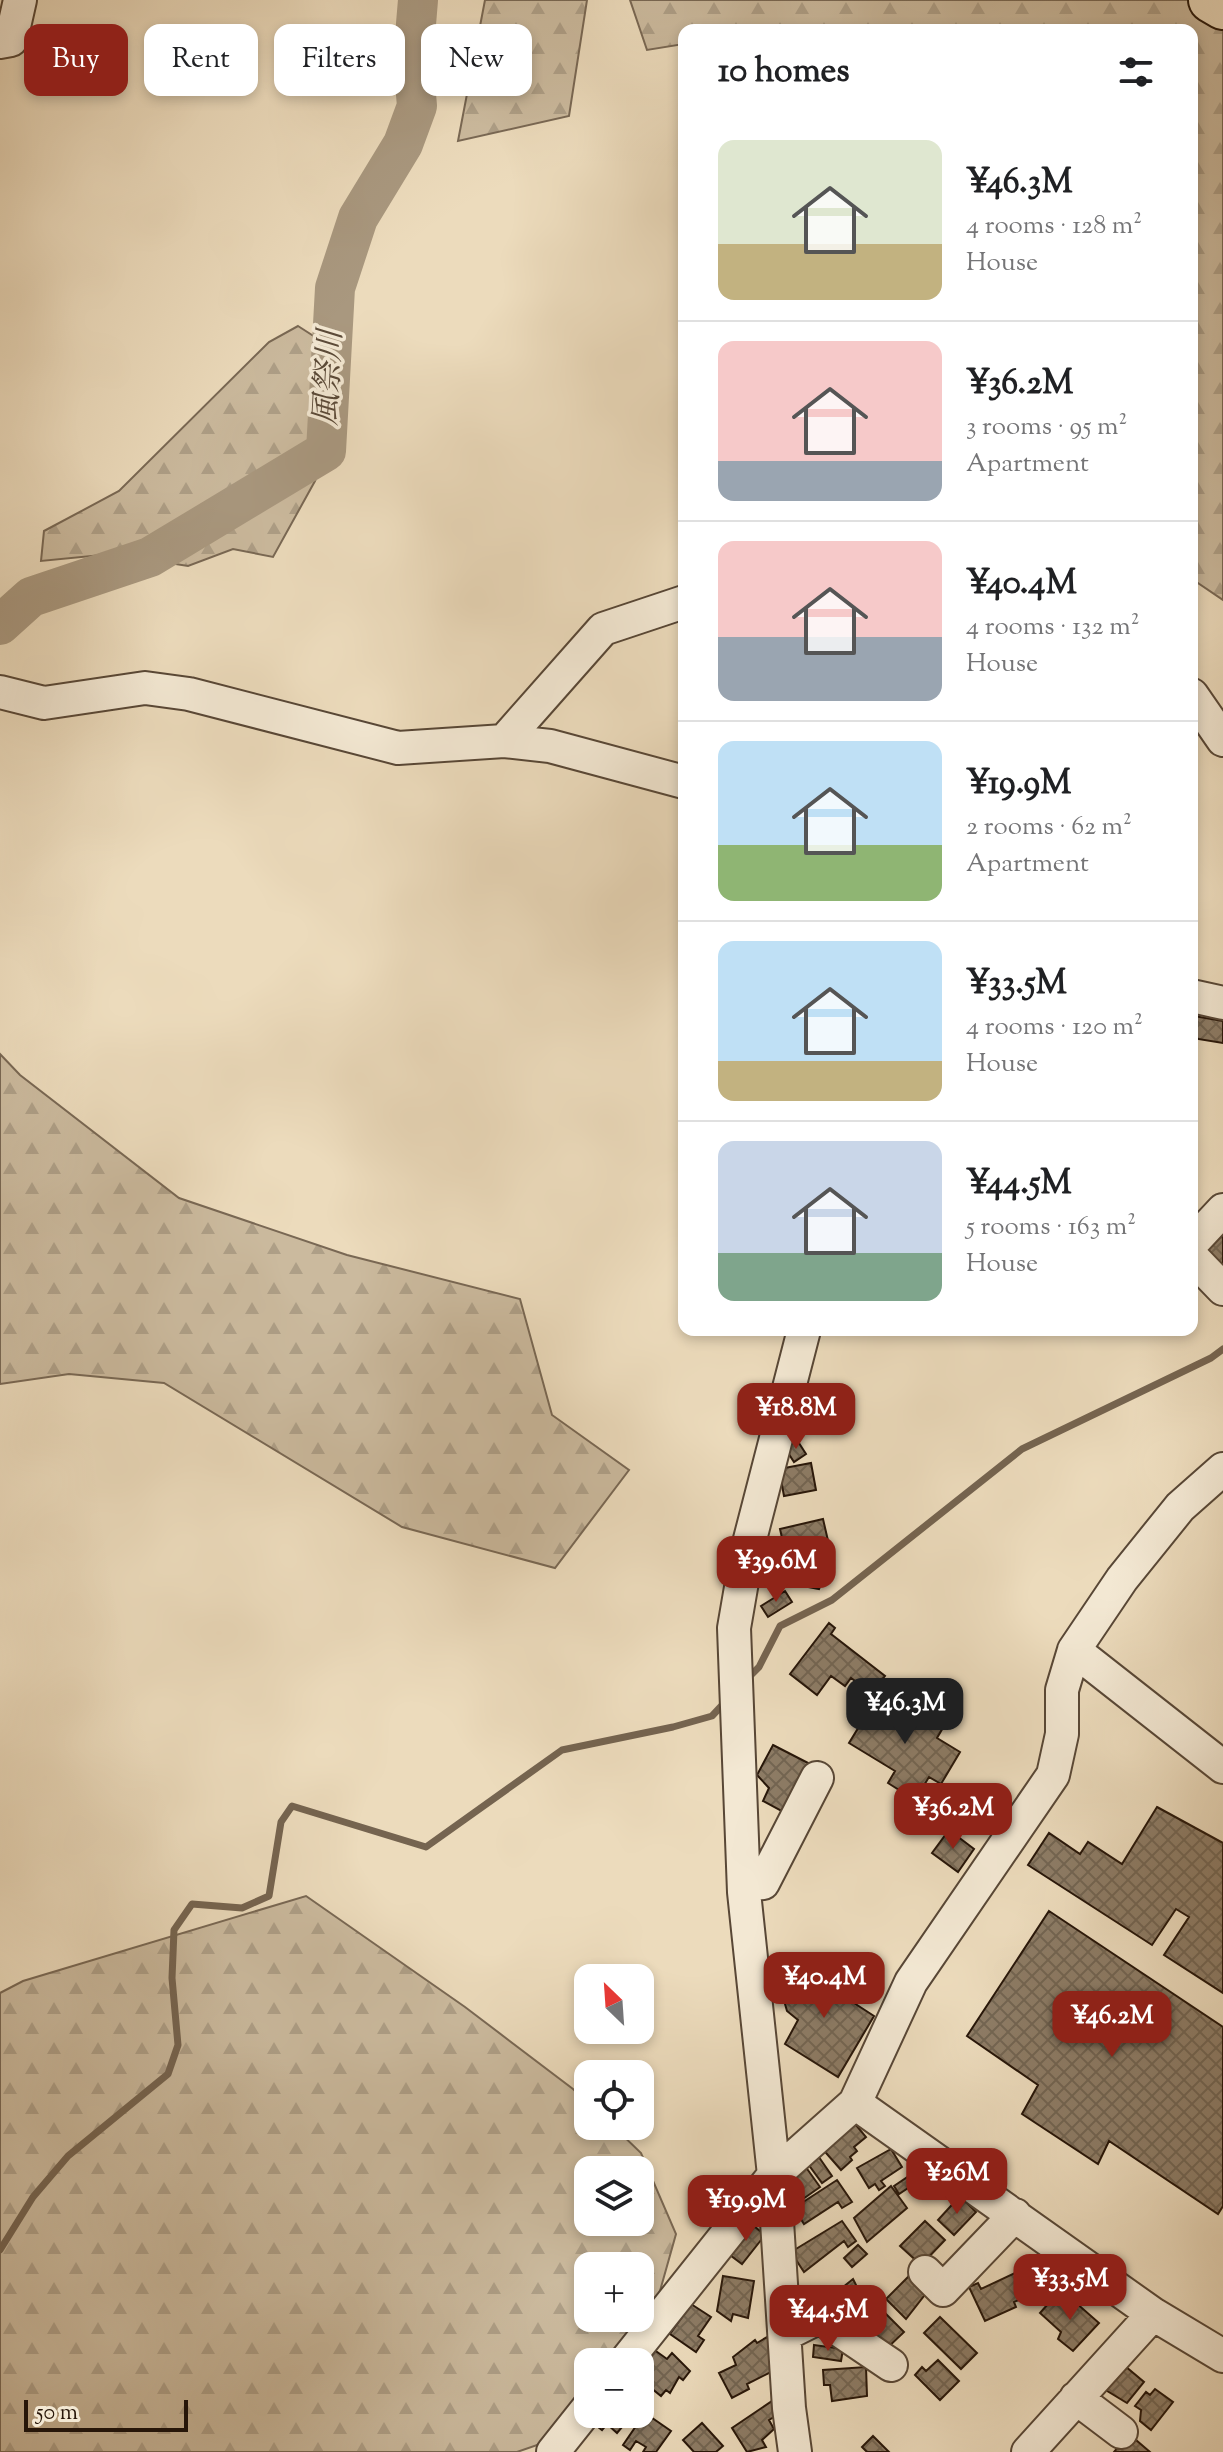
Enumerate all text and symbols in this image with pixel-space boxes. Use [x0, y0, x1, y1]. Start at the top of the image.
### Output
chip: Buy [24, 24, 128, 96]
chip: Rent [144, 24, 258, 96]
chip: Filters [274, 24, 405, 96]
chip: New [421, 24, 532, 96]
text: 10 homes [718, 48, 850, 97]
icon: filters [1114, 50, 1158, 94]
text: ¥46.3M [966, 159, 1073, 208]
icon: home [782, 172, 878, 268]
text: 4 rooms · 128 m² [966, 208, 1142, 245]
text: House [966, 245, 1038, 282]
water label: 風祭川 [305, 326, 356, 427]
text: ¥36.2M [966, 360, 1073, 409]
icon: home [782, 373, 878, 469]
text: 3 rooms · 95 m² [966, 409, 1127, 446]
text: Apartment [966, 446, 1089, 483]
text: ¥40.4M [966, 560, 1077, 609]
icon: home [782, 573, 878, 669]
text: 4 rooms · 132 m² [966, 609, 1140, 646]
text: House [966, 646, 1038, 683]
text: ¥19.9M [966, 760, 1071, 809]
icon: home [782, 773, 878, 869]
text: 2 rooms · 62 m² [966, 809, 1132, 846]
text: Apartment [966, 846, 1089, 883]
text: ¥33.5M [966, 960, 1067, 1009]
icon: home [782, 973, 878, 1069]
text: 4 rooms · 120 m² [966, 1009, 1143, 1046]
text: House [966, 1046, 1038, 1083]
text: ¥44.5M [966, 1160, 1072, 1209]
icon: home [782, 1173, 878, 1269]
text: 5 rooms · 163 m² [966, 1209, 1136, 1246]
text: House [966, 1246, 1038, 1283]
pin: ¥18.8M [731, 1383, 861, 1451]
text: ¥18.8M [755, 1390, 837, 1427]
pin: ¥39.6M [711, 1536, 841, 1604]
text: ¥39.6M [735, 1543, 817, 1580]
pin: ¥46.3M [840, 1678, 970, 1746]
text: ¥46.3M [864, 1685, 946, 1722]
pin: ¥36.2M [888, 1783, 1018, 1851]
text: ¥36.2M [912, 1790, 994, 1827]
pin: ¥40.4M [759, 1952, 889, 2020]
text: ¥40.4M [782, 1959, 866, 1996]
north arrow [574, 1964, 654, 2044]
map controls [574, 1964, 654, 2428]
pin: ¥46.2M [1047, 1991, 1177, 2059]
text: ¥46.2M [1070, 1998, 1154, 2035]
button: locate [574, 2060, 654, 2140]
pin: ¥26M [910, 2148, 1004, 2216]
text: ¥26M [924, 2155, 990, 2192]
button: layers [574, 2156, 654, 2236]
pin: ¥19.9M [681, 2175, 811, 2243]
text: ¥19.9M [706, 2182, 786, 2219]
button: + [574, 2252, 654, 2332]
pin: ¥33.5M [1005, 2254, 1135, 2322]
text: ¥33.5M [1031, 2261, 1109, 2298]
pin: ¥44.5M [763, 2285, 893, 2353]
text: ¥44.5M [788, 2292, 868, 2329]
button: − [574, 2348, 654, 2428]
scale bar [24, 2396, 188, 2432]
text: 50 m [36, 2398, 78, 2430]

